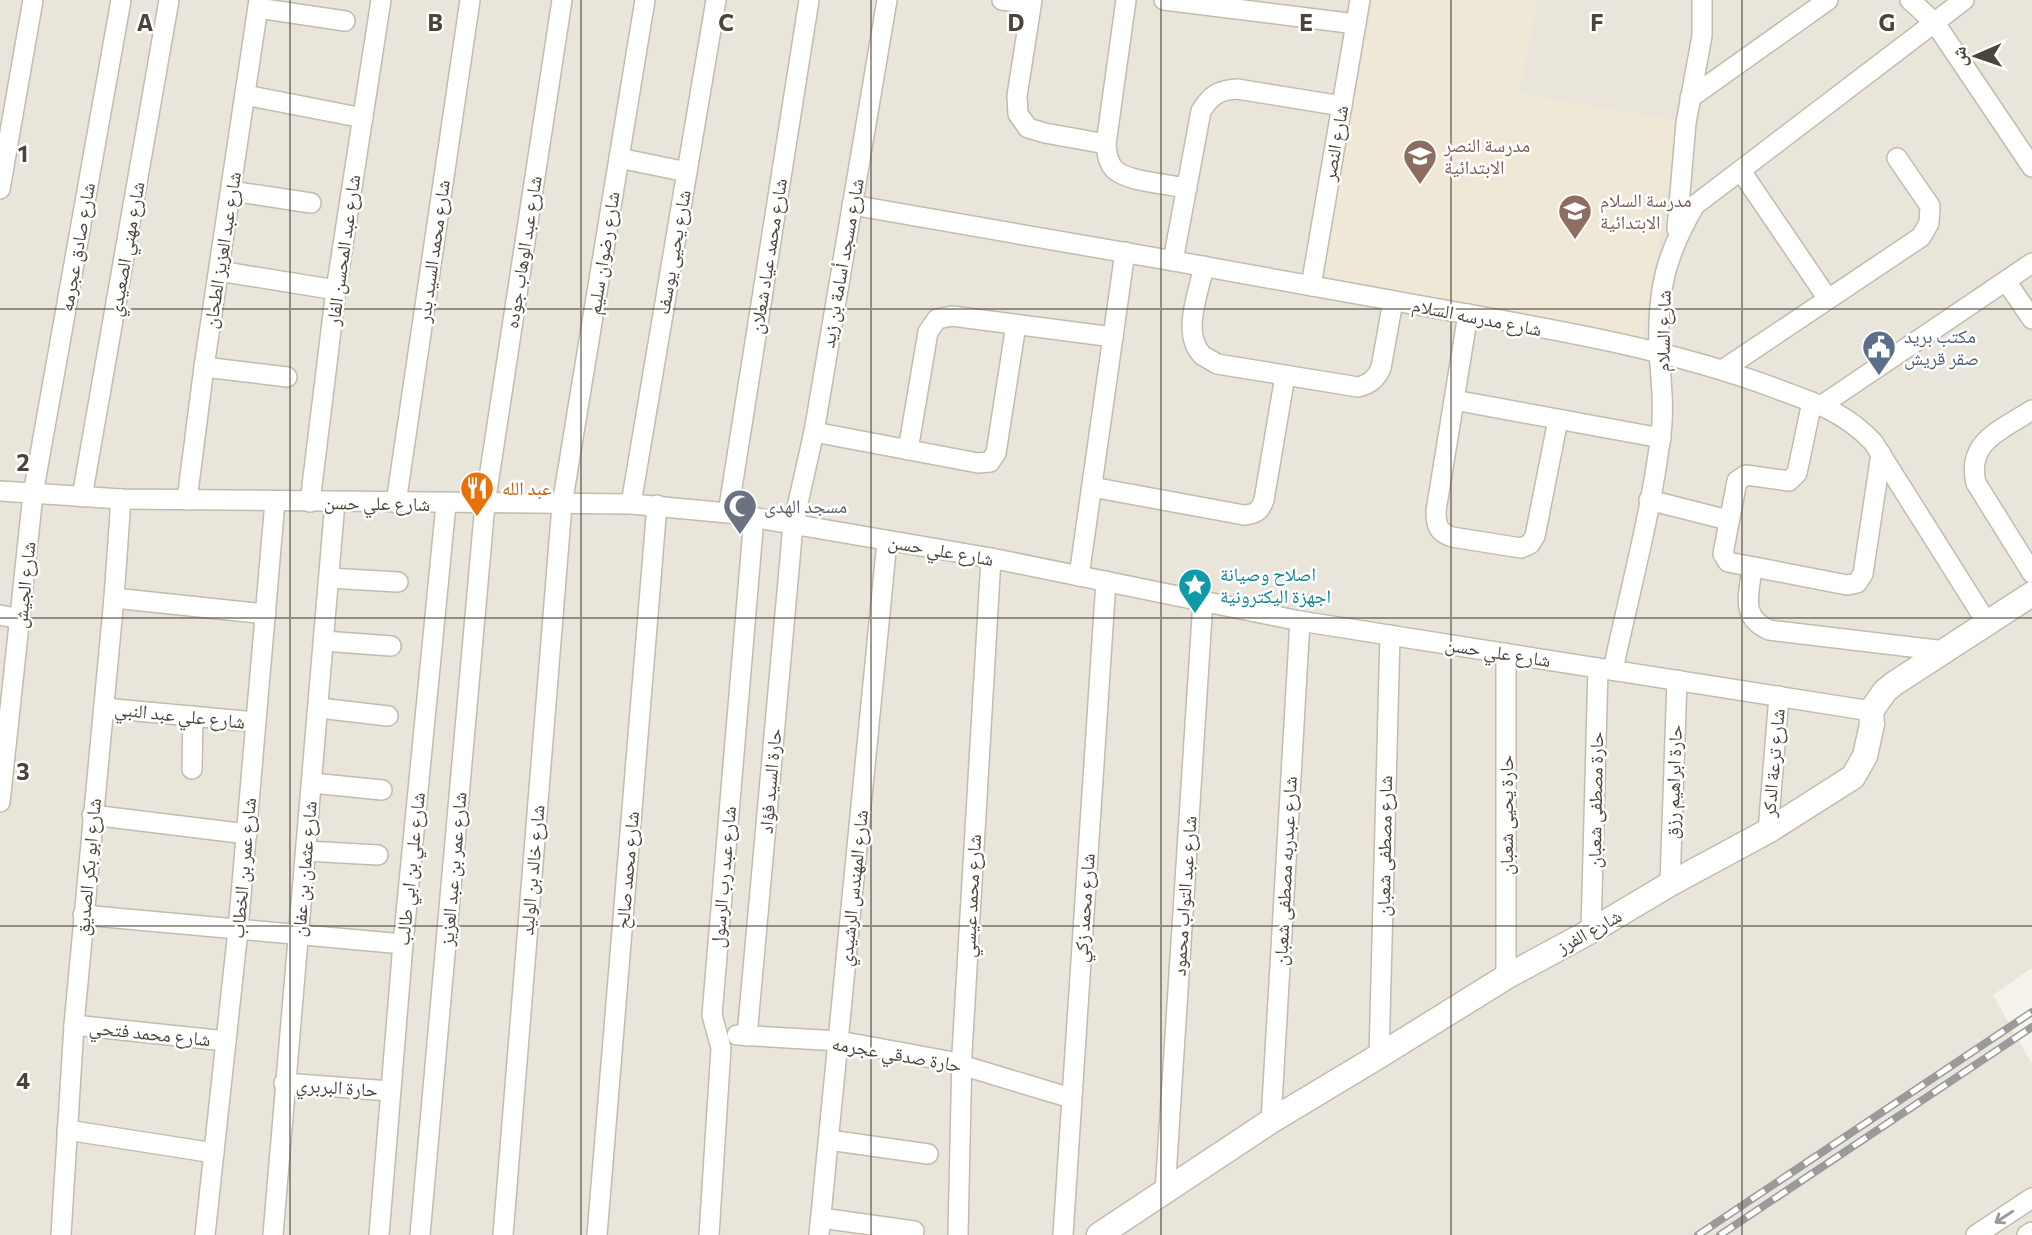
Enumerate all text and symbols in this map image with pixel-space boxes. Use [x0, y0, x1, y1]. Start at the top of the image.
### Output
text: A [137, 8, 154, 36]
text: B [427, 8, 443, 36]
text: C [718, 8, 734, 36]
text: D [1008, 8, 1025, 36]
text: E [1299, 8, 1313, 36]
text: F [1590, 8, 1604, 36]
text: G [1879, 8, 1895, 36]
north arrow [1941, 21, 2011, 91]
text: ش [1947, 46, 1971, 67]
street label: شارع النصر [1316, 103, 1353, 184]
place label: مدرسة النصر الابتدائية [1443, 133, 1530, 179]
school or university icon: مدرسة النصر الابتدائية [1401, 137, 1439, 186]
text: 1 [18, 139, 28, 167]
street label: شارع عبد العزيز الطحان [198, 170, 246, 330]
street label: شارع عبد المحسن الفار [320, 173, 365, 328]
street label: شارع عبد الوهاب جوده [499, 174, 547, 330]
street label: شارع محمد عياد شعلان [744, 176, 792, 336]
street label: شارع مسجد أسامة بن زيد [815, 176, 869, 350]
street label: شارع محمد السيد بدر [411, 178, 455, 325]
street label: شارع مهني الصعيدي [102, 180, 153, 319]
street label: شارع صادق عجرمه [54, 181, 100, 313]
street label: شارع يحيى يوسف [650, 188, 696, 316]
place label: مدرسة السلام الابتدائية [1600, 188, 1692, 234]
street label: شارع رضوان سليم [581, 190, 626, 316]
school or university icon: مدرسة السلام الابتدائية [1556, 192, 1594, 241]
street label: شارع السلام [1650, 290, 1678, 372]
street label: شارع مدرسه السلام [1410, 293, 1544, 343]
place label: مكتب بريد صقر قريش [1904, 324, 1979, 370]
public building icon: مكتب بريد صقر قريش [1860, 328, 1898, 377]
text: 2 [16, 448, 30, 476]
restaurant icon: عبد الله [458, 469, 496, 518]
place label: عبد الله [502, 476, 552, 500]
mosque icon: مسجد الهدى [721, 487, 759, 536]
street label: شارع علي حسن [323, 490, 430, 520]
place label: مسجد الهدى [764, 494, 847, 518]
street label: شارع علي حسن [886, 529, 996, 575]
street label: شارع الجيش [8, 540, 40, 630]
place label: اصلاح وصيانة اجهزة اليكترونية [1220, 562, 1331, 608]
place icon: اصلاح وصيانة اجهزة اليكترونية [1176, 566, 1214, 615]
street label: شارع علي حسن [1443, 632, 1552, 676]
street label: شارع علي عبد النبي [113, 696, 246, 738]
street label: شارع ترعة الدكر [1756, 708, 1790, 819]
street label: حارة ابراهيم رزق [1659, 724, 1688, 840]
street label: حارة السيد فؤاد [753, 727, 787, 835]
street label: حارة مصطفى شعبان [1582, 731, 1608, 869]
street label: حارة يحيى شعبان [1494, 755, 1518, 875]
text: 3 [16, 757, 30, 785]
street label: شارع مصطفى شعبان [1371, 775, 1397, 917]
street label: شارع عبدربه مصطفى شعبان [1268, 776, 1302, 966]
street label: شارع علي بن ابي طالب [390, 791, 434, 947]
street label: شارع عمر بن عبد العزيز [434, 791, 472, 948]
street label: شارع ابو بكر الصديق [70, 797, 106, 937]
street label: شارع عمر بن الخطاب [225, 797, 261, 939]
street label: شارع عثمان بن عفان [286, 800, 322, 938]
street label: شارع خالد بن الوليد [514, 804, 550, 936]
street label: شارع عبد رب الرسول [705, 805, 741, 949]
street label: شارع المهندس الرشيدي [833, 809, 877, 968]
street label: شارع محمد صالح [610, 810, 645, 930]
street label: شارع عبد التواب محمود [1166, 815, 1202, 977]
street label: شارع محمد عيسي [956, 834, 990, 959]
street label: شارع محمد زكي [1068, 852, 1104, 964]
street label: شارع الفرز [1551, 903, 1626, 959]
street label: شارع محمد فتحي [88, 1015, 212, 1055]
street label: حارة صدقي عجرمه [830, 1031, 964, 1081]
text: 4 [16, 1066, 30, 1094]
street label: حارة البربري [295, 1072, 379, 1106]
one-way arrow [1995, 1209, 2014, 1224]

